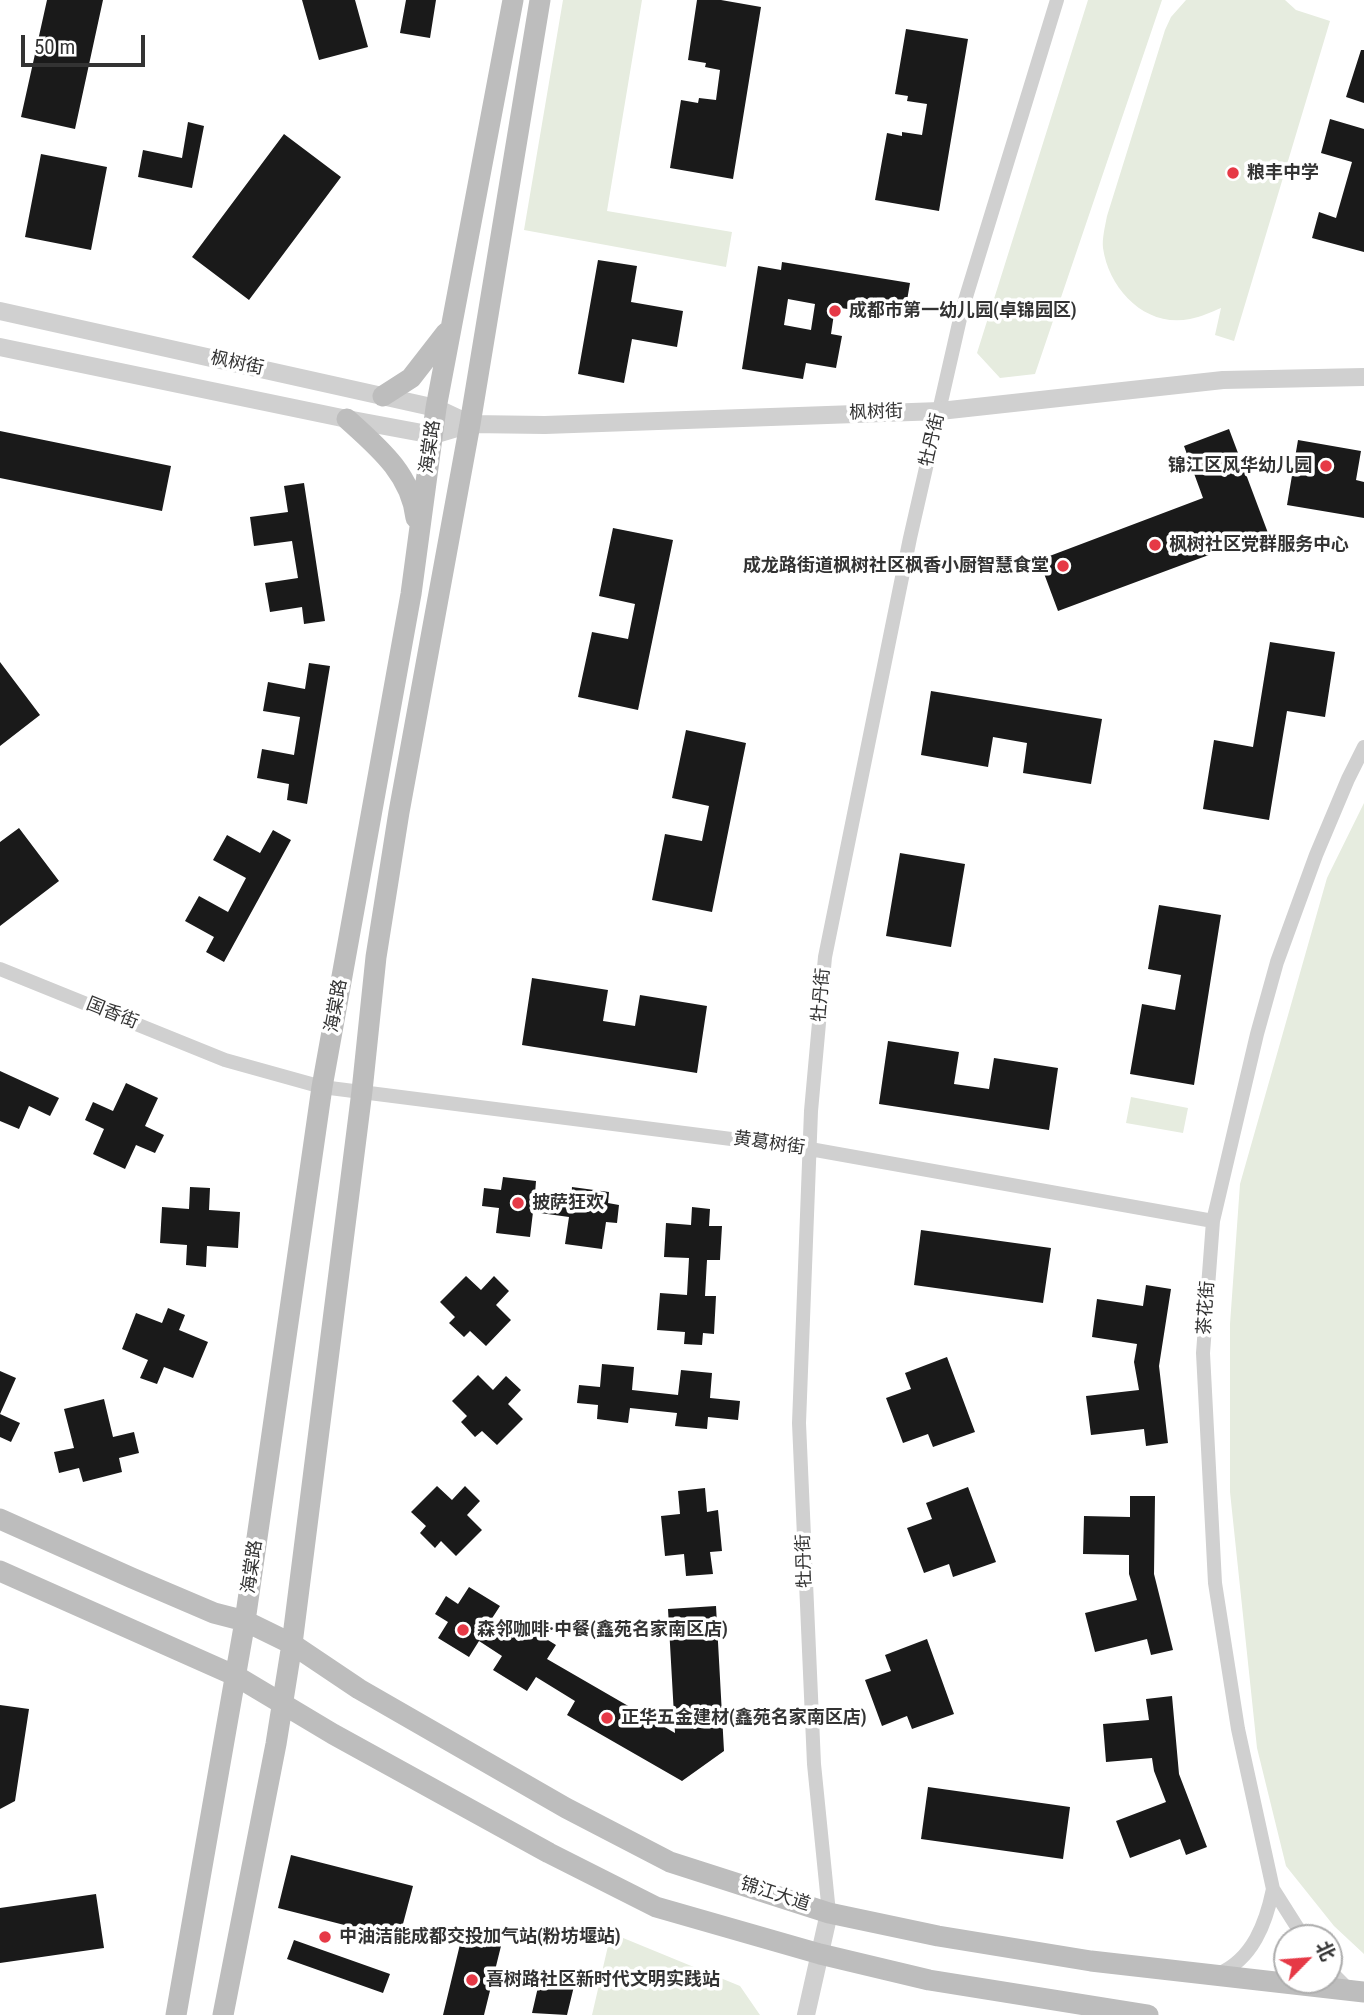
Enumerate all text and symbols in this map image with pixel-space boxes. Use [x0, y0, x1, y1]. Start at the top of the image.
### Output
scale bar [24, 21, 149, 65]
text: 50 m [34, 35, 75, 59]
place label: 粮丰中学 [1247, 162, 1319, 184]
marker: 粮丰中学 [1225, 165, 1241, 181]
place label: 成都市第一幼儿园(卓锦园区) [849, 300, 1077, 322]
marker: 成都市第一幼儿园(卓锦园区) [827, 303, 843, 319]
street label: 枫树街 [208, 348, 266, 380]
street label: 枫树街 [849, 401, 903, 425]
street label: 牡丹街 [916, 411, 950, 469]
street label: 海棠路 [417, 419, 445, 475]
place label: 锦江区风华幼儿园 [1168, 455, 1312, 477]
marker: 锦江区风华幼儿园 [1318, 458, 1334, 474]
place label: 枫树社区党群服务中心 [1169, 534, 1349, 556]
marker: 枫树社区党群服务中心 [1147, 537, 1163, 553]
place label: 成龙路街道枫树社区枫香小厨智慧食堂 [743, 555, 1049, 577]
marker: 成龙路街道枫树社区枫香小厨智慧食堂 [1055, 558, 1071, 574]
street label: 牡丹街 [809, 967, 835, 1023]
street label: 海棠路 [322, 978, 352, 1034]
street label: 国香街 [83, 994, 141, 1034]
street label: 黄葛树街 [732, 1128, 806, 1160]
place label: 披萨狂欢 [532, 1192, 604, 1214]
marker: 披萨狂欢 [510, 1195, 526, 1211]
street label: 茶花街 [1194, 1280, 1220, 1336]
street label: 牡丹街 [793, 1534, 817, 1588]
street label: 海棠路 [239, 1539, 267, 1595]
place label: 森邻咖啡·中餐(鑫苑名家南区店) [477, 1619, 728, 1641]
marker: 森邻咖啡·中餐(鑫苑名家南区店) [455, 1622, 471, 1638]
place label: 正华五金建材(鑫苑名家南区店) [621, 1707, 867, 1729]
marker: 正华五金建材(鑫苑名家南区店) [599, 1710, 615, 1726]
street label: 锦江大道 [737, 1874, 813, 1916]
north arrow [1273, 1924, 1343, 1994]
place label: 中油洁能成都交投加气站(粉坊堰站) [339, 1926, 621, 1948]
marker: 中油洁能成都交投加气站(粉坊堰站) [317, 1929, 333, 1945]
text: 北 [1311, 1937, 1340, 1964]
place label: 喜树路社区新时代文明实践站 [486, 1969, 720, 1991]
marker: 喜树路社区新时代文明实践站 [464, 1972, 480, 1988]

